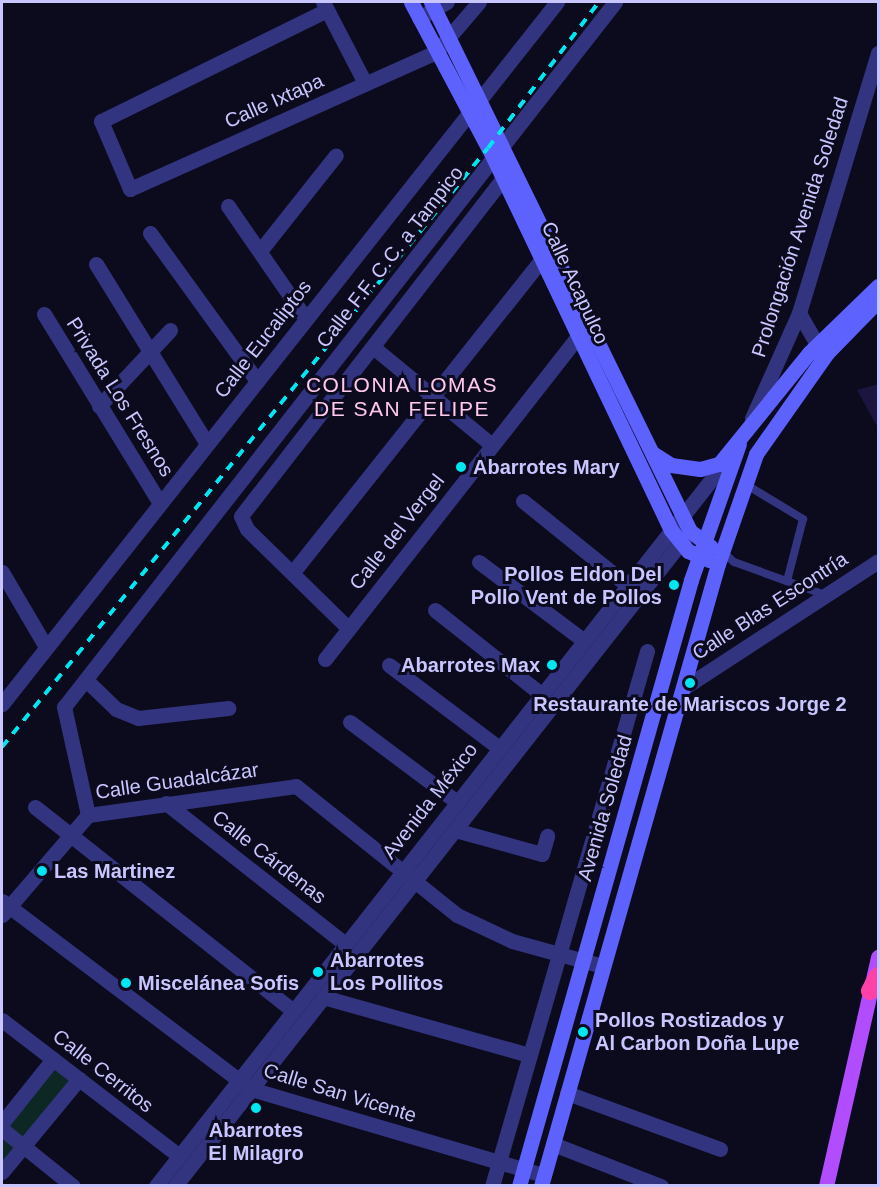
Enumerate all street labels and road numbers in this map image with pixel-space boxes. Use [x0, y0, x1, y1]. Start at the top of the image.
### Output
street label: Calle Ixtapa [221, 69, 327, 133]
street label: Prolongación Avenida Soledad [746, 93, 854, 361]
street label: Calle F.F. C.C. a Tampico [311, 161, 469, 353]
street label: Calle Acapulco [536, 217, 614, 349]
street label: Calle Eucaliptos [209, 275, 317, 403]
street label: Privada Los Fresnos [61, 313, 179, 481]
street label: Calle del Vergel [344, 469, 450, 595]
street label: Calle Blas Escontría [688, 547, 852, 665]
street label: Avenida Soledad [573, 732, 637, 884]
street label: Avenida México [377, 738, 483, 864]
street label: Calle Guadalcázar [94, 758, 260, 804]
street label: Calle Cárdenas [207, 805, 331, 909]
street label: Calle Cerritos [48, 1024, 158, 1118]
street label: Calle San Vicente [261, 1058, 419, 1128]

